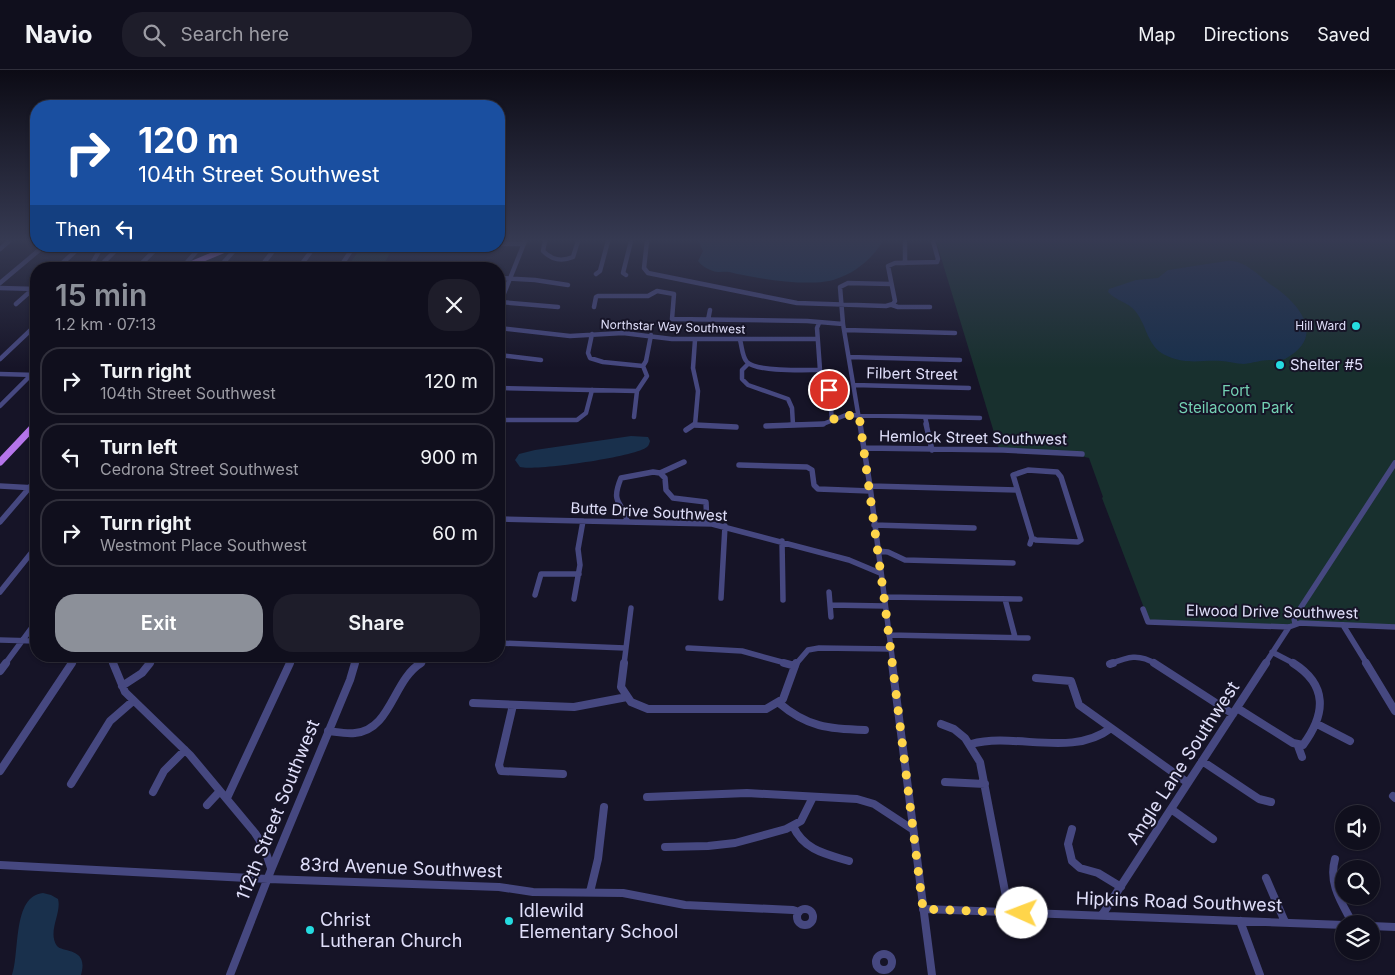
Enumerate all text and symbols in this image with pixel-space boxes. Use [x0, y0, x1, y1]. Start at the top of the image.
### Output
search box [122, 12, 472, 57]
text: Navio [25, 20, 92, 49]
icon: search [140, 21, 168, 49]
text: Search here [180, 23, 289, 46]
text: Map [1138, 24, 1176, 45]
text: Directions [1204, 24, 1289, 45]
text: Saved [1317, 24, 1370, 45]
text: 120 m [138, 119, 239, 161]
icon: right [55, 120, 120, 185]
text: 104th Street Southwest [138, 161, 379, 187]
icon: left [111, 215, 139, 243]
text: Then [55, 218, 101, 241]
text: 15 min [55, 277, 147, 313]
button: close [428, 279, 480, 331]
text: 1.2 km · 07:13 [55, 314, 156, 334]
street label: Northstar Way Southwest [600, 316, 746, 337]
place label: Hill Ward [1295, 318, 1346, 333]
marker: Hill Ward [1350, 320, 1362, 332]
place label: Shelter #5 [1290, 355, 1363, 374]
marker: Shelter #5 [1274, 359, 1286, 371]
text: Turn right [100, 360, 191, 383]
street label: Filbert Street [866, 363, 958, 384]
icon: right [57, 367, 85, 395]
pin [808, 369, 850, 411]
text: 120 m [425, 370, 478, 393]
icon: arrive [815, 376, 843, 404]
park label: Fort Steilacoom Park [1179, 381, 1294, 417]
text: 104th Street Southwest [100, 383, 276, 403]
street label: Hemlock Street Southwest [879, 426, 1067, 449]
text: Turn left [100, 436, 178, 459]
icon: left [57, 443, 85, 471]
text: 900 m [420, 446, 478, 469]
text: Cedrona Street Southwest [100, 459, 299, 479]
street label: Butte Drive Southwest [570, 498, 728, 525]
text: Turn right [100, 512, 191, 535]
icon: right [57, 519, 85, 547]
text: 60 m [432, 522, 478, 545]
text: Westmont Place Southwest [100, 535, 307, 555]
button: Exit [55, 594, 263, 652]
button: Share [273, 594, 480, 652]
street label: Elwood Drive Southwest [1186, 600, 1358, 623]
street label: Angle Lane Southwest [1122, 677, 1243, 848]
street label: 112th Street Southwest [232, 716, 323, 903]
map controls [1335, 805, 1380, 960]
button: sound [1335, 805, 1380, 850]
street label: 83rd Avenue Southwest [299, 853, 503, 882]
button: search [1335, 860, 1380, 905]
position arrow [995, 886, 1047, 938]
street label: Hipkins Road Southwest [1075, 887, 1283, 916]
place label: Idlewild Elementary School [519, 900, 678, 942]
place label: Christ Lutheran Church [320, 909, 462, 951]
marker: Idlewild Elementary School [503, 915, 515, 927]
button: layers [1335, 915, 1380, 960]
marker: Christ Lutheran Church [304, 924, 316, 936]

